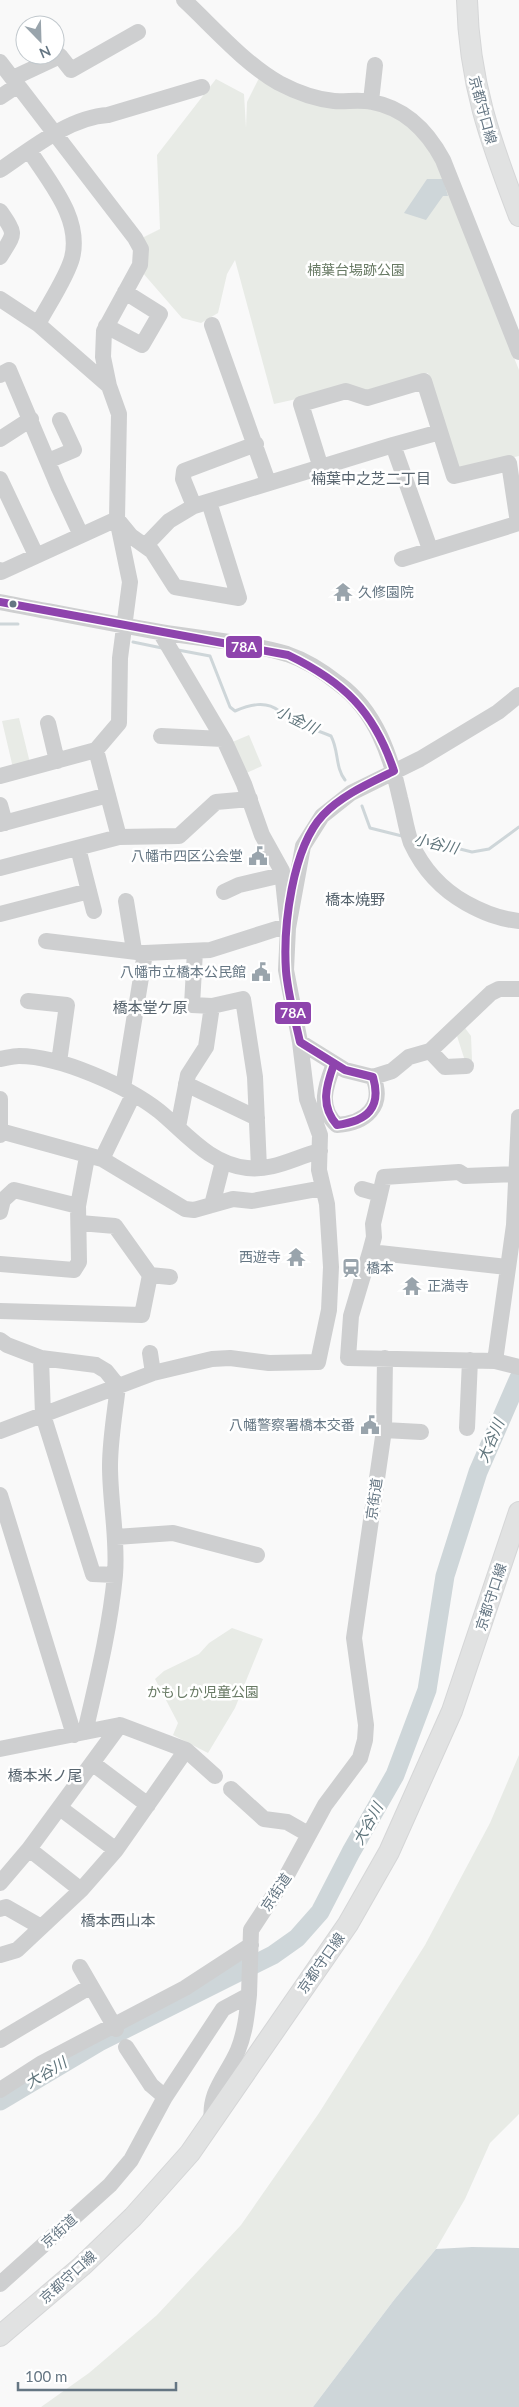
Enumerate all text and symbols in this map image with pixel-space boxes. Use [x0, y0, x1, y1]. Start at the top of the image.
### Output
north arrow [15, 15, 65, 65]
text: N [37, 42, 54, 62]
street label: 京都守口線 [466, 74, 501, 146]
park label: 楠葉台場跡公園 [307, 261, 405, 278]
district label: 楠葉中之芝二丁目 [311, 469, 431, 487]
temple icon: 久修園院 [332, 581, 354, 603]
place label: 久修園院 [358, 583, 414, 600]
unlabelled marker [8, 599, 18, 609]
line badge: 78A [225, 635, 263, 659]
text: 78A [231, 638, 257, 655]
water label: 小金川 [273, 701, 323, 738]
water label: 小谷川 [412, 829, 462, 857]
public building icon: 八幡市四区公会堂 [247, 845, 269, 867]
place label: 八幡市四区公会堂 [131, 847, 243, 864]
district label: 橋本焼野 [325, 890, 385, 908]
public building icon: 八幡市立橋本公民館 [250, 961, 272, 983]
place label: 八幡市立橋本公民館 [120, 963, 246, 980]
district label: 橋本堂ケ原 [112, 998, 188, 1016]
line badge: 78A [274, 1001, 312, 1025]
text: 78A [280, 1004, 306, 1021]
temple icon: 西遊寺 [285, 1246, 307, 1268]
place label: 西遊寺 [239, 1248, 281, 1265]
station icon: 橋本 [340, 1257, 362, 1279]
place label: 橋本 [366, 1259, 394, 1276]
temple icon: 正満寺 [401, 1275, 423, 1297]
place label: 正満寺 [427, 1277, 469, 1294]
public building icon: 八幡警察署橋本交番 [359, 1414, 381, 1436]
water label: 大谷川 [473, 1415, 508, 1465]
place label: 八幡警察署橋本交番 [229, 1416, 355, 1433]
street label: 京街道 [362, 1477, 385, 1521]
street label: 京都守口線 [472, 1561, 509, 1633]
park label: かもしか児童公園 [147, 1683, 259, 1700]
district label: 橋本米ノ尾 [7, 1766, 83, 1784]
water label: 大谷川 [348, 1798, 387, 1848]
street label: 京街道 [257, 1870, 294, 1914]
district label: 橋本西山本 [80, 1911, 156, 1929]
street label: 京都守口線 [294, 1929, 348, 1996]
water label: 大谷川 [22, 2052, 71, 2091]
street label: 京街道 [37, 2210, 80, 2251]
street label: 京都守口線 [36, 2247, 99, 2306]
scale bar [18, 2360, 175, 2392]
text: 100 m [25, 2367, 67, 2385]

